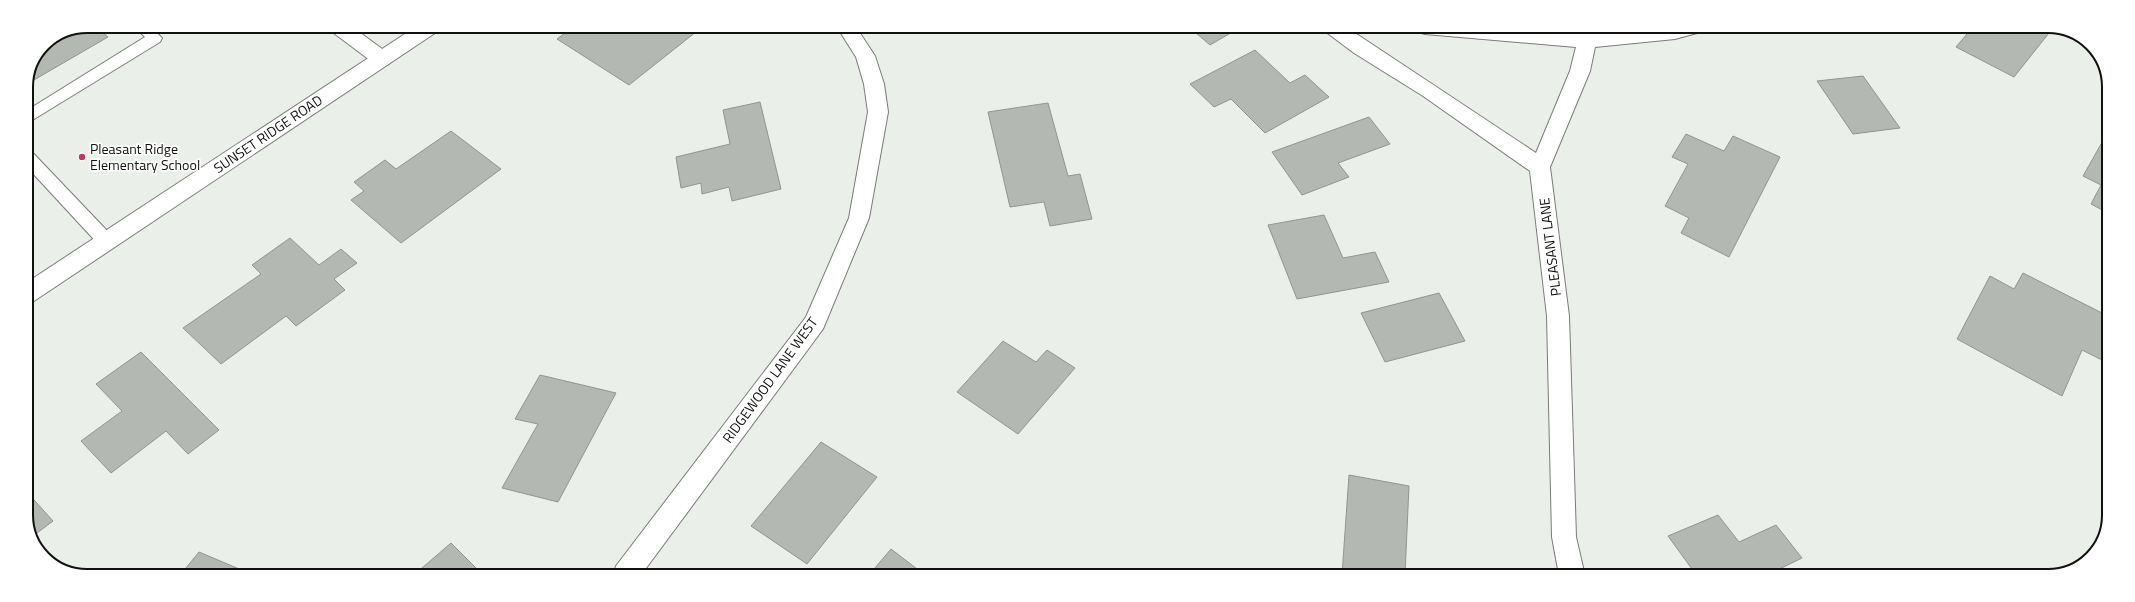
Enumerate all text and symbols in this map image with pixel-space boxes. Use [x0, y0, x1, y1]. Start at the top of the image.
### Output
street label: SUNSET RIDGE ROAD [209, 89, 326, 178]
place label: Pleasant Ridge Elementary School [90, 138, 200, 175]
marker: Pleasant Ridge Elementary School [77, 152, 87, 162]
street label: PLEASANT LANE [1533, 196, 1566, 297]
street label: RIDGEWOOD LANE WEST [717, 312, 823, 447]

